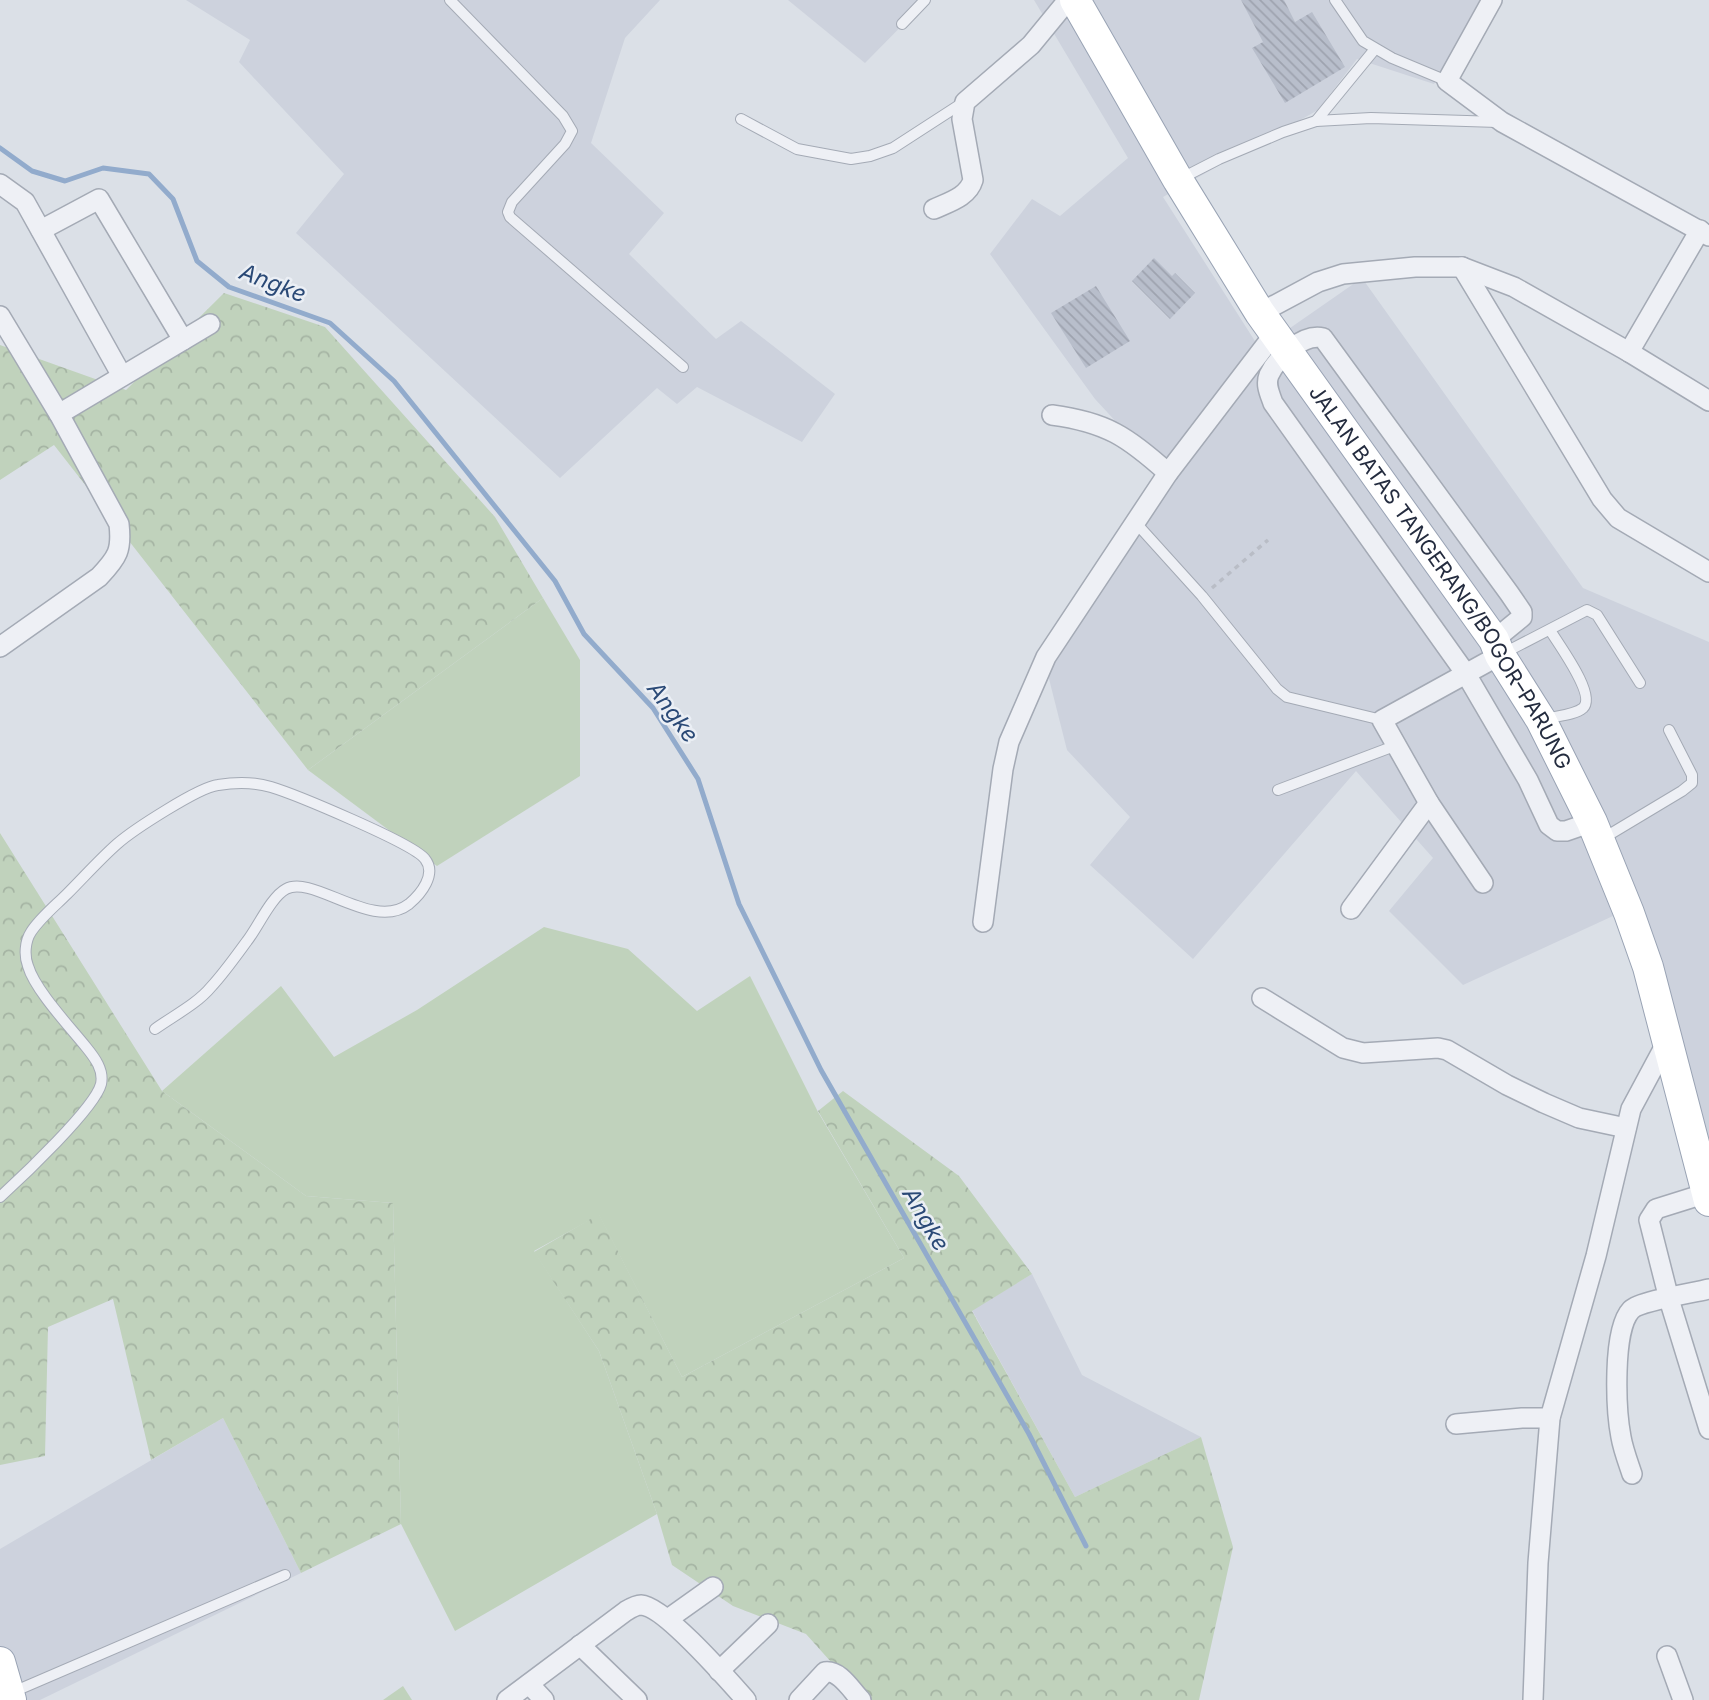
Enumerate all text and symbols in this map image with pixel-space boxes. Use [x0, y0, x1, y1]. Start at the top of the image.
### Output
water label: Angke [235, 257, 310, 308]
street label: JALAN BATAS TANGERANG/BOGOR–PARUNG [1304, 380, 1577, 773]
water label: Angke [641, 675, 705, 748]
water label: Angke [896, 1181, 955, 1256]

